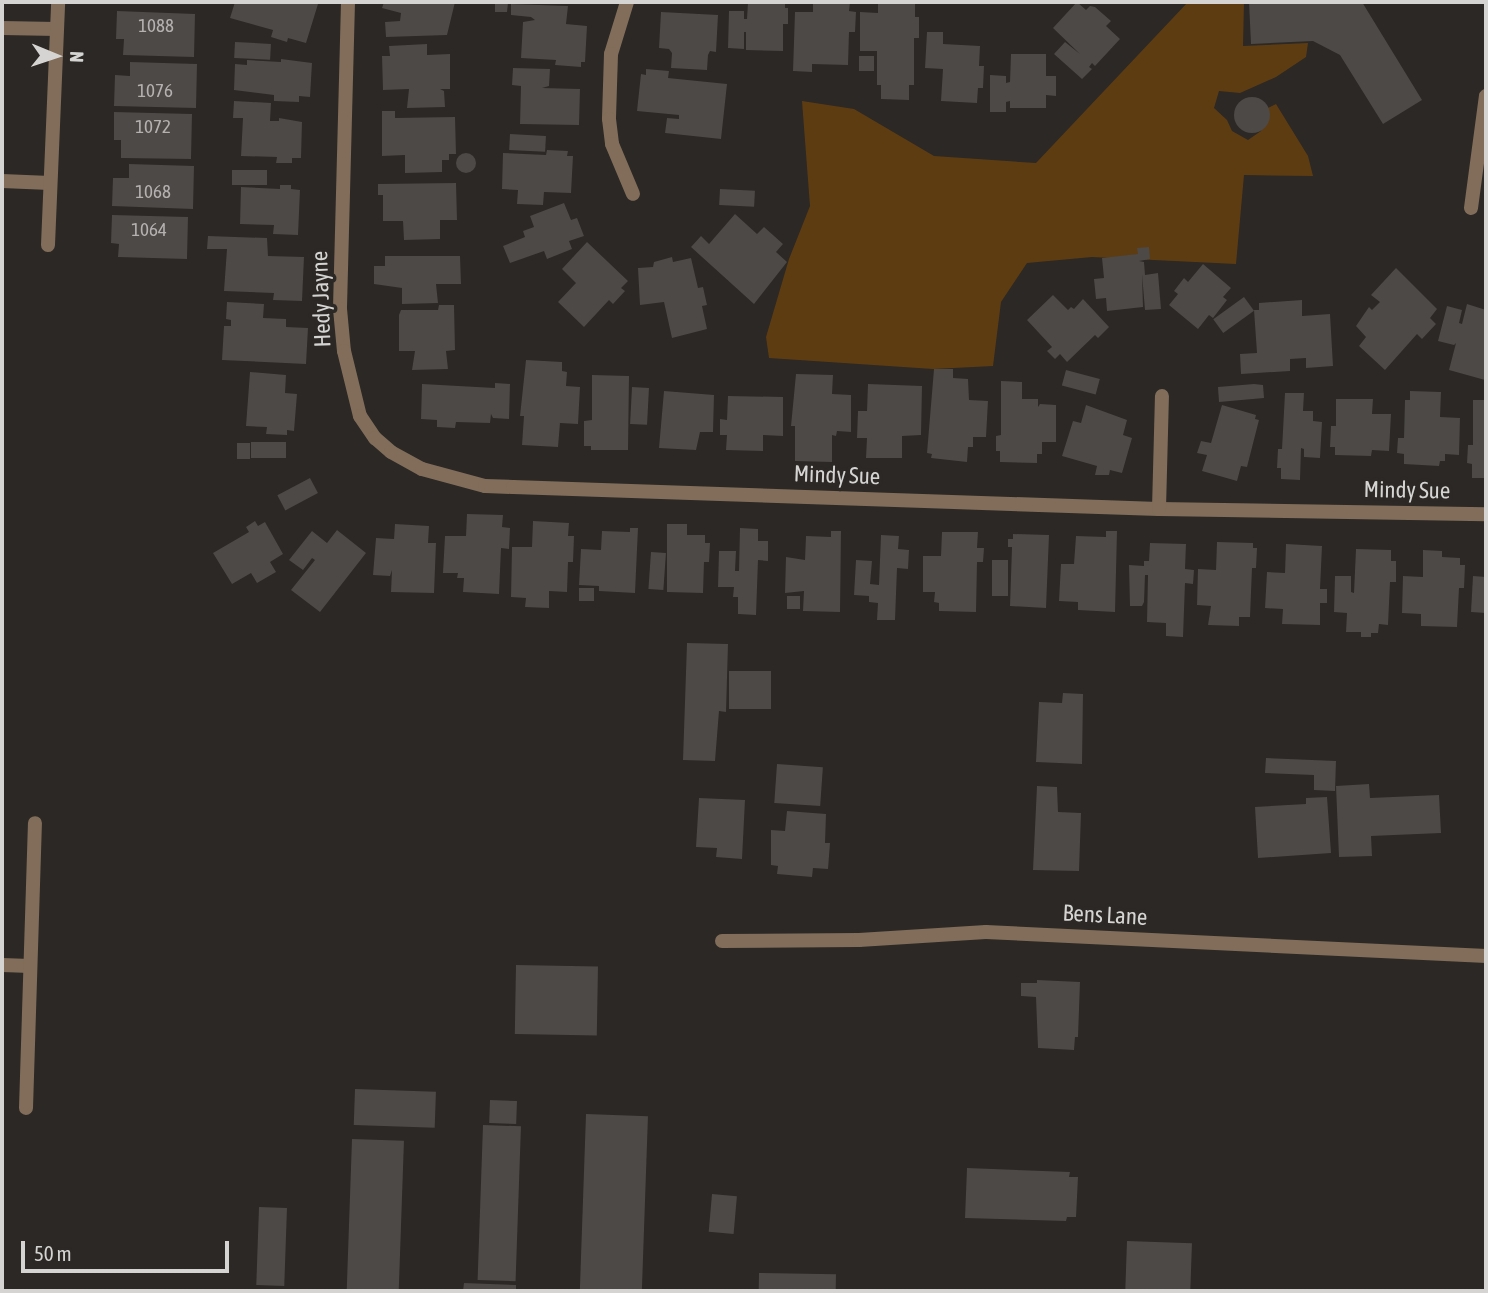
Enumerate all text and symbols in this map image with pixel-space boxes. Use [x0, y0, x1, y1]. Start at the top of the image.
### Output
house number: 1088 [138, 15, 174, 37]
north arrow [21, 21, 91, 91]
text: N [66, 51, 88, 63]
house number: 1076 [137, 80, 173, 102]
house number: 1072 [135, 116, 171, 138]
house number: 1068 [135, 181, 171, 203]
house number: 1064 [131, 219, 167, 241]
street label: Hedy Jayne [306, 250, 336, 348]
street label: Mindy Sue [793, 460, 881, 490]
street label: Mindy Sue [1363, 475, 1451, 505]
street label: Bens Lane [1062, 899, 1148, 931]
scale bar [24, 1226, 233, 1270]
text: 50 m [34, 1241, 72, 1265]

